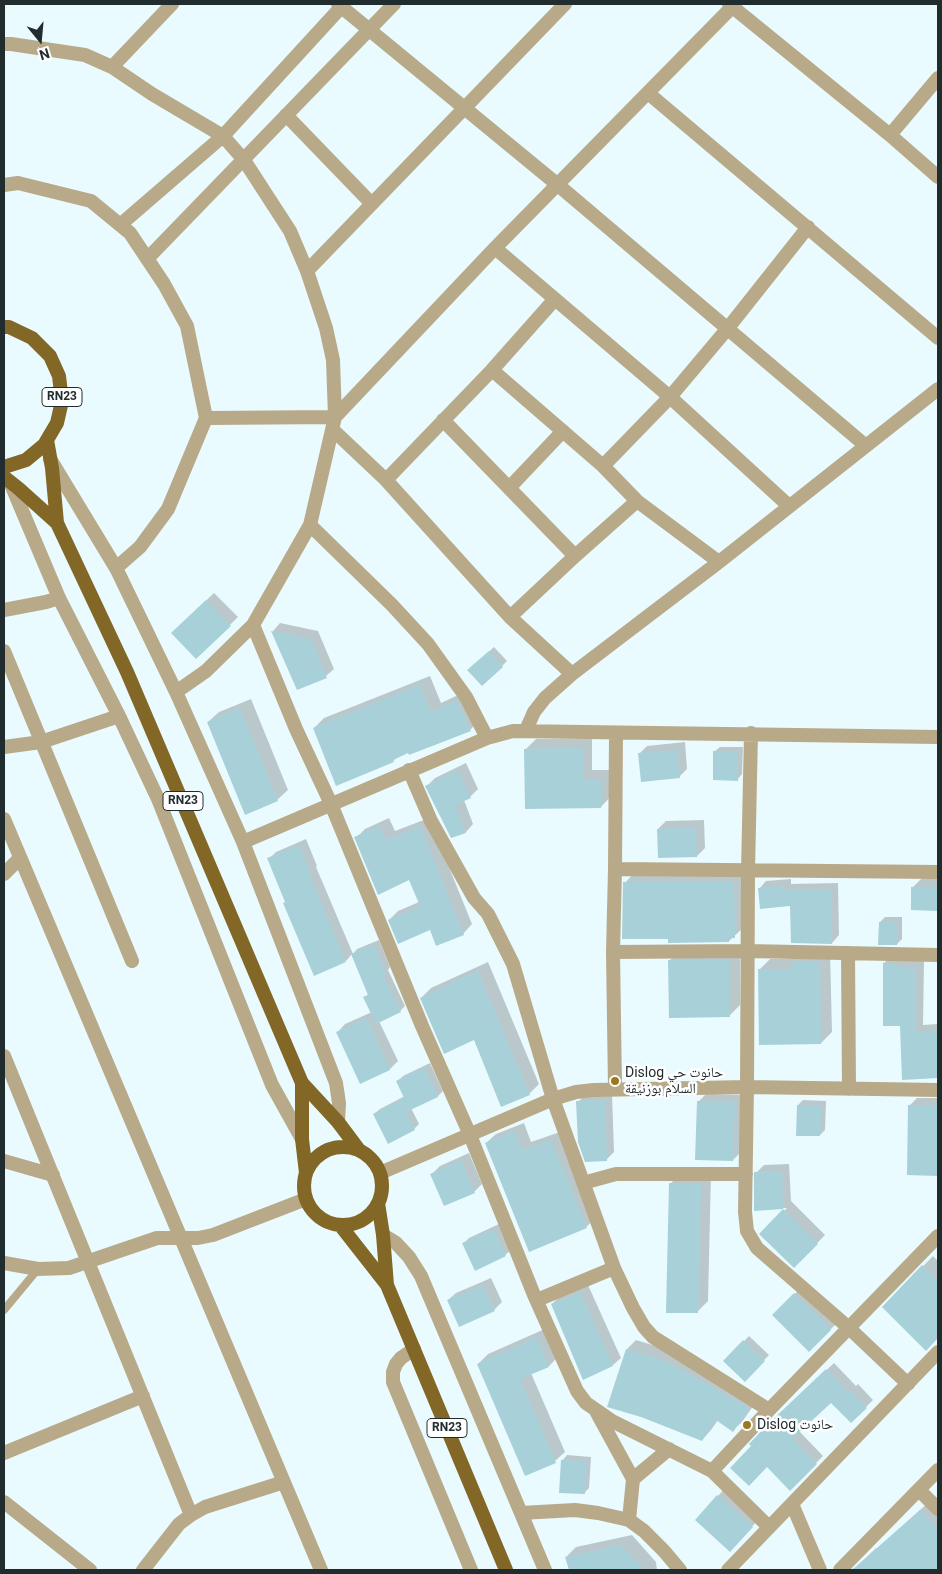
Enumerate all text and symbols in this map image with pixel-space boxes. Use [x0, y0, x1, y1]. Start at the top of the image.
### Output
north arrow [15, 15, 65, 65]
text: N [37, 45, 51, 63]
road number: RN23 [42, 388, 82, 407]
road number: RN23 [163, 791, 203, 810]
place label: Dislog حانوت حي السلام بوزنيقة [625, 1065, 723, 1098]
marker: Dislog حانوت حي السلام بوزنيقة [609, 1075, 621, 1087]
place label: Dislog حانوت [757, 1417, 833, 1433]
road number: RN23 [427, 1419, 467, 1438]
marker: Dislog حانوت [741, 1419, 753, 1431]

